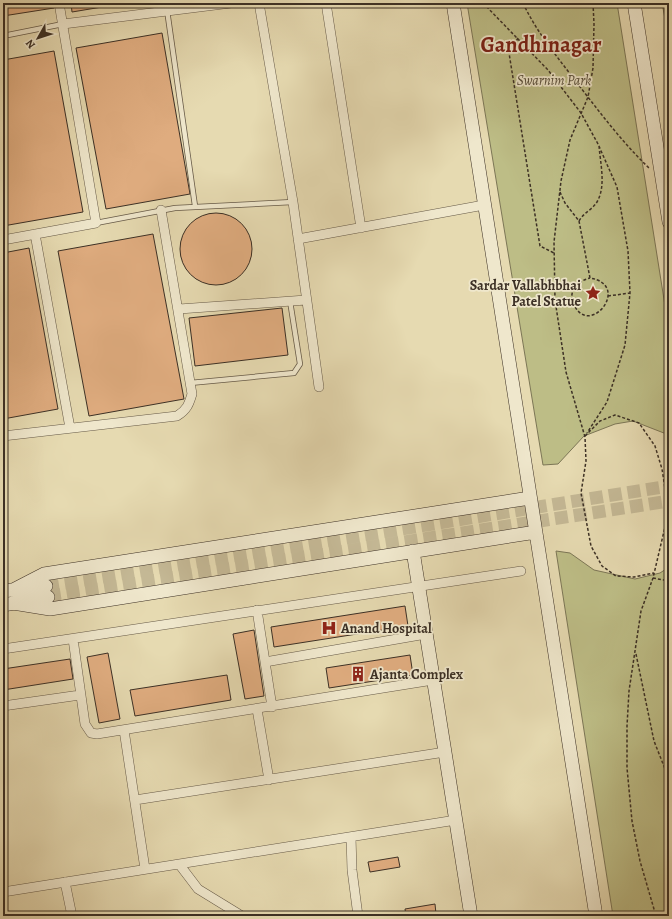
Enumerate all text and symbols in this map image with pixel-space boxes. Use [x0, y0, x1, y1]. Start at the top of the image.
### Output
north arrow [18, 18, 58, 58]
district label: Gandhinagar [481, 30, 601, 60]
text: N [22, 36, 39, 52]
park label: Swarnim Park [517, 71, 591, 90]
place label: Sardar Vallabhbhai Patel Statue [470, 276, 582, 311]
place icon: Sardar Vallabhbhai Patel Statue [584, 284, 602, 302]
hospital icon: Anand Hospital [320, 619, 338, 637]
place label: Anand Hospital [340, 619, 432, 638]
building icon: Ajanta Complex [349, 665, 367, 683]
place label: Ajanta Complex [369, 665, 463, 684]

